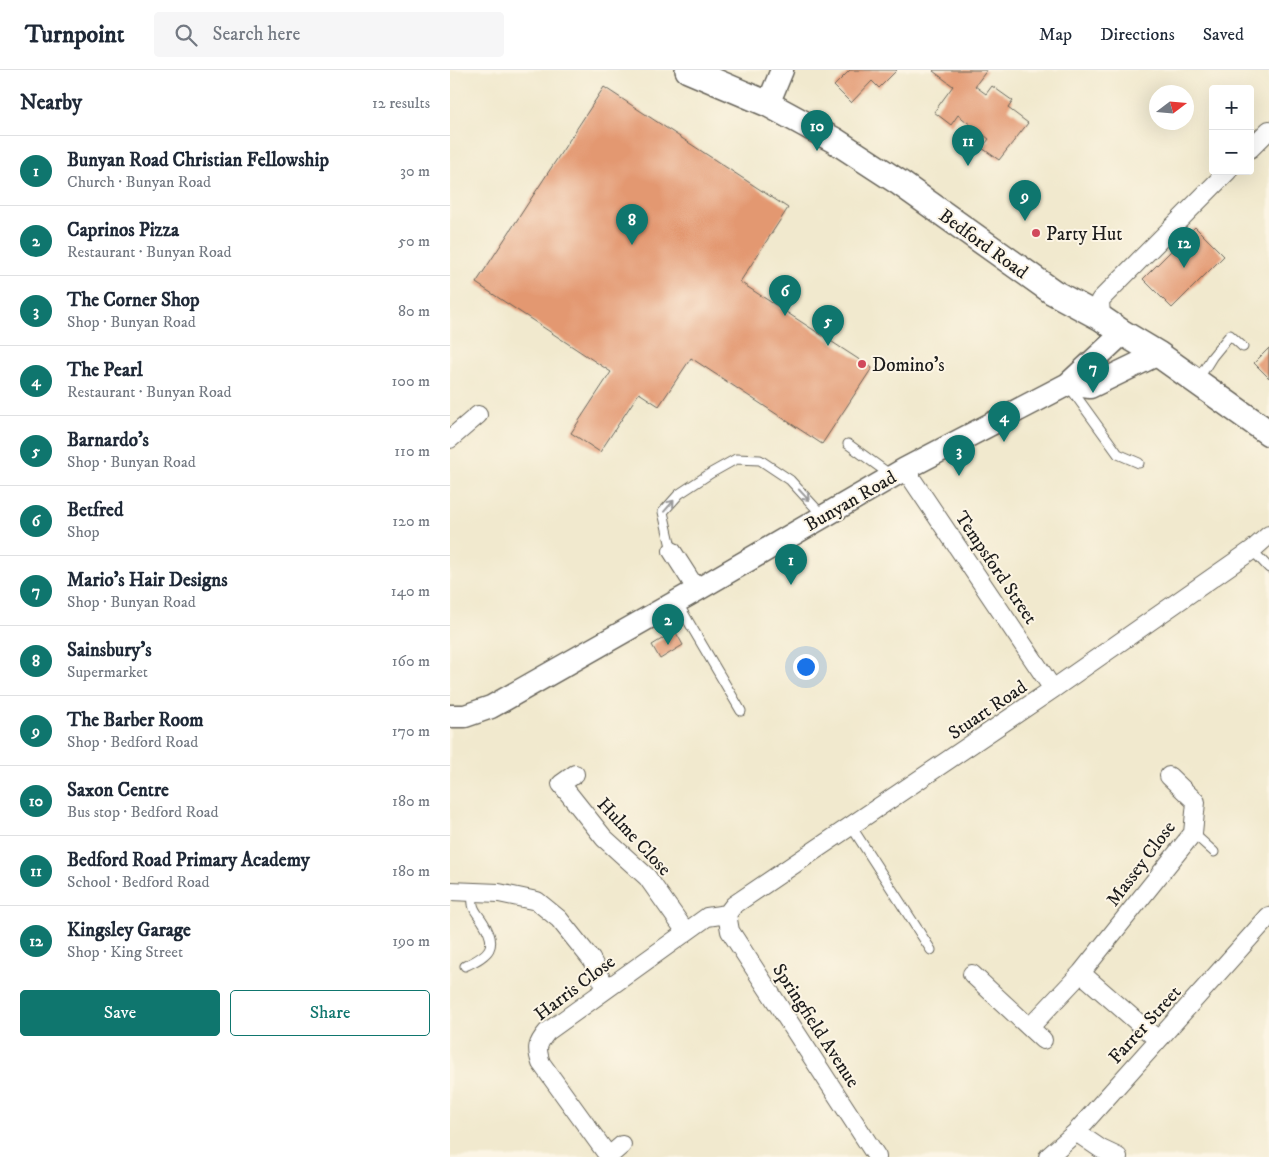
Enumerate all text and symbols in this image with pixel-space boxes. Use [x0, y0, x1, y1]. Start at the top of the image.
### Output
search box [154, 12, 504, 57]
text: Turnpoint [25, 20, 124, 50]
icon: search [172, 21, 200, 49]
text: Search here [212, 23, 300, 46]
text: Map [1039, 24, 1072, 46]
text: Directions [1100, 24, 1175, 46]
text: Saved [1203, 24, 1244, 46]
north arrow [1149, 85, 1194, 130]
map controls [1209, 85, 1254, 175]
button: + [1209, 85, 1254, 130]
text: Nearby [20, 90, 82, 116]
text: 12 results [372, 93, 430, 113]
pin: 10 [801, 110, 833, 151]
pin: 11 [952, 125, 984, 166]
button: − [1209, 130, 1254, 175]
text: Bunyan Road Christian Fellowship [67, 149, 329, 172]
text: 1 [33, 161, 39, 181]
text: 30 m [400, 161, 430, 181]
text: Church · Bunyan Road [67, 172, 211, 192]
pin: 9 [1009, 180, 1041, 221]
pin: 8 [616, 204, 648, 245]
street label: Bedford Road [934, 204, 1033, 285]
text: Caprinos Pizza [67, 219, 179, 242]
place label: Party Hut [1046, 223, 1122, 246]
marker: Party Hut [1030, 227, 1042, 239]
pin: 12 [1168, 227, 1200, 268]
text: 2 [32, 231, 40, 251]
text: 50 m [398, 231, 430, 251]
text: Restaurant · Bunyan Road [67, 242, 231, 262]
pin: 6 [769, 275, 801, 316]
text: The Corner Shop [67, 289, 200, 312]
text: 3 [33, 301, 39, 321]
text: 80 m [398, 301, 430, 321]
pin: 5 [812, 305, 844, 346]
text: Shop · Bunyan Road [67, 312, 196, 332]
pin: 7 [1077, 352, 1109, 393]
place label: Domino's [872, 354, 945, 377]
marker: Domino's [856, 358, 868, 370]
text: The Pearl [67, 359, 143, 382]
text: 4 [31, 371, 41, 391]
text: 100 m [392, 371, 430, 391]
text: Restaurant · Bunyan Road [67, 382, 231, 402]
pin: 4 [988, 401, 1020, 442]
text: Barnardo's [67, 429, 149, 452]
pin: 3 [943, 435, 975, 476]
text: 5 [32, 441, 40, 461]
text: 110 m [394, 441, 430, 461]
text: Shop · Bunyan Road [67, 452, 196, 472]
street label: Bunyan Road [801, 466, 901, 537]
one-way arrow [798, 488, 810, 501]
text: Betfred [67, 499, 123, 522]
one-way arrow [663, 499, 675, 512]
street label: Tempsford Street [950, 507, 1042, 629]
text: 6 [32, 511, 40, 531]
text: 120 m [392, 511, 430, 531]
text: Shop [67, 522, 100, 542]
pin: 1 [775, 544, 807, 585]
text: Mario's Hair Designs [67, 569, 228, 592]
text: 7 [32, 581, 40, 601]
text: 140 m [391, 581, 430, 601]
text: Shop · Bunyan Road [67, 592, 196, 612]
pin: 2 [652, 604, 684, 645]
text: Sainsbury's [67, 639, 152, 662]
text: 8 [32, 651, 40, 671]
text: 160 m [392, 651, 430, 671]
your location [793, 654, 819, 680]
text: Supermarket [67, 662, 148, 682]
street label: Stuart Road [944, 675, 1032, 745]
text: The Barber Room [67, 709, 204, 732]
text: 9 [32, 721, 40, 741]
text: 170 m [392, 721, 430, 741]
text: Shop · Bedford Road [67, 732, 198, 752]
text: Saxon Centre [67, 779, 169, 802]
text: 10 [29, 791, 43, 811]
text: 180 m [392, 791, 430, 811]
street label: Hulme Close [592, 793, 676, 881]
text: Bus stop · Bedford Road [67, 802, 219, 822]
street label: Massey Close [1102, 817, 1181, 911]
text: Bedford Road Primary Academy [67, 849, 310, 872]
text: 11 [30, 861, 42, 881]
text: 180 m [392, 861, 430, 881]
text: School · Bedford Road [67, 872, 210, 892]
text: Kingsley Garage [67, 919, 191, 942]
text: 12 [29, 931, 43, 951]
text: 190 m [392, 931, 430, 951]
text: Shop · King Street [67, 942, 183, 962]
street label: Harris Close [530, 950, 620, 1026]
street label: Springfield Avenue [767, 960, 864, 1092]
street label: Farrer Street [1104, 981, 1186, 1069]
button: Save [20, 990, 220, 1036]
button: Share [230, 990, 430, 1036]

